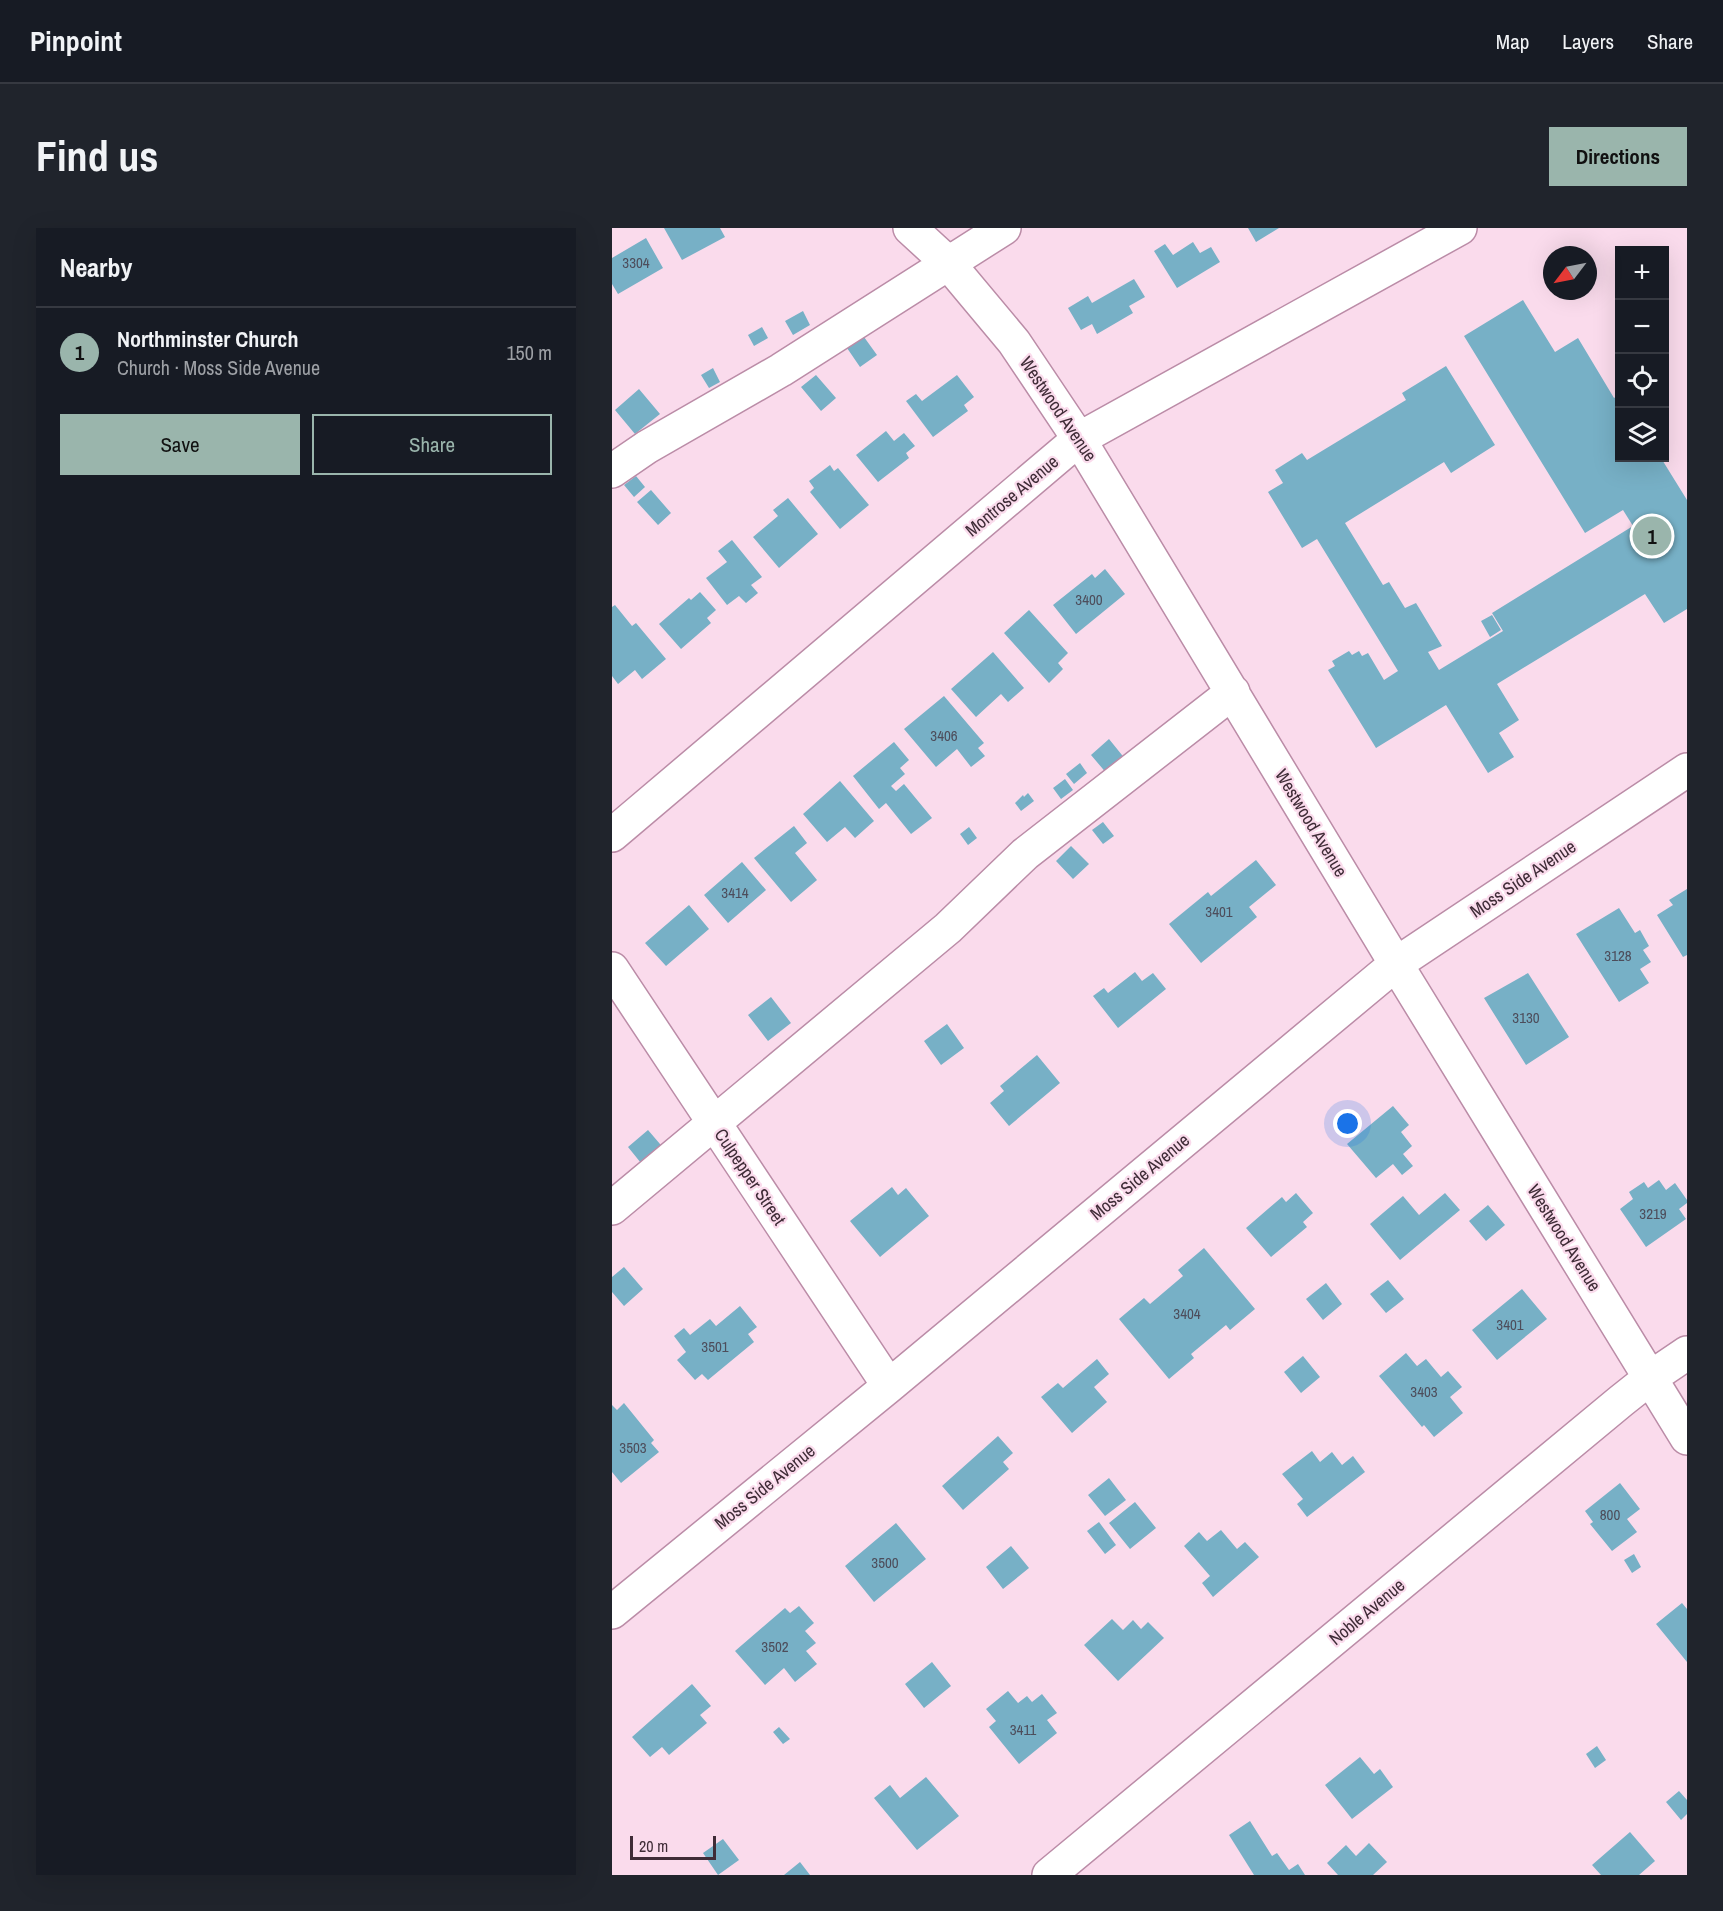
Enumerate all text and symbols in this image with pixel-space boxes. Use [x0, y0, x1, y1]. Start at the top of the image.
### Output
text: Pinpoint [30, 22, 122, 60]
text: Map [1496, 27, 1529, 56]
text: Layers [1562, 27, 1614, 56]
text: Share [1647, 27, 1693, 56]
button: Directions [1549, 127, 1687, 186]
text: Find us [36, 128, 158, 184]
north arrow [1543, 246, 1597, 300]
map controls [1615, 246, 1669, 462]
button: + [1615, 246, 1669, 300]
text: Nearby [60, 250, 132, 285]
house number: 3304 [622, 252, 650, 273]
button: − [1615, 300, 1669, 354]
text: Northminster Church [117, 324, 298, 354]
text: 1 [75, 339, 84, 366]
text: 150 m [506, 339, 552, 366]
street label: Westwood Avenue [1014, 351, 1103, 466]
text: Church · Moss Side Avenue [117, 354, 320, 381]
button: locate [1615, 354, 1669, 408]
button: layers [1615, 408, 1669, 462]
button: Save [60, 414, 300, 475]
button: Share [312, 414, 552, 475]
street label: Montrose Avenue [960, 449, 1064, 542]
pin: 1 [1632, 514, 1672, 558]
house number: 3400 [1075, 589, 1103, 610]
house number: 3406 [930, 725, 958, 746]
street label: Westwood Avenue [1269, 764, 1354, 881]
street label: Moss Side Avenue [1465, 834, 1581, 923]
house number: 3414 [721, 882, 749, 903]
house number: 3401 [1205, 901, 1233, 922]
house number: 3128 [1604, 945, 1632, 966]
house number: 3130 [1512, 1007, 1540, 1028]
your location [1333, 1109, 1362, 1138]
street label: Culpepper Street [709, 1123, 792, 1230]
street label: Moss Side Avenue [1085, 1128, 1195, 1226]
street label: Westwood Avenue [1522, 1179, 1607, 1296]
house number: 3219 [1639, 1203, 1667, 1224]
house number: 3404 [1173, 1303, 1201, 1324]
house number: 3401 [1496, 1314, 1524, 1335]
house number: 3501 [701, 1336, 729, 1357]
house number: 3403 [1410, 1381, 1438, 1402]
house number: 3503 [619, 1437, 647, 1458]
street label: Moss Side Avenue [709, 1438, 820, 1535]
house number: 800 [1600, 1504, 1620, 1525]
house number: 3500 [871, 1552, 899, 1573]
street label: Noble Avenue [1324, 1573, 1410, 1651]
house number: 3502 [761, 1636, 789, 1657]
house number: 3411 [1010, 1719, 1036, 1740]
scale bar [630, 1833, 716, 1860]
text: 20 m [639, 1835, 668, 1857]

